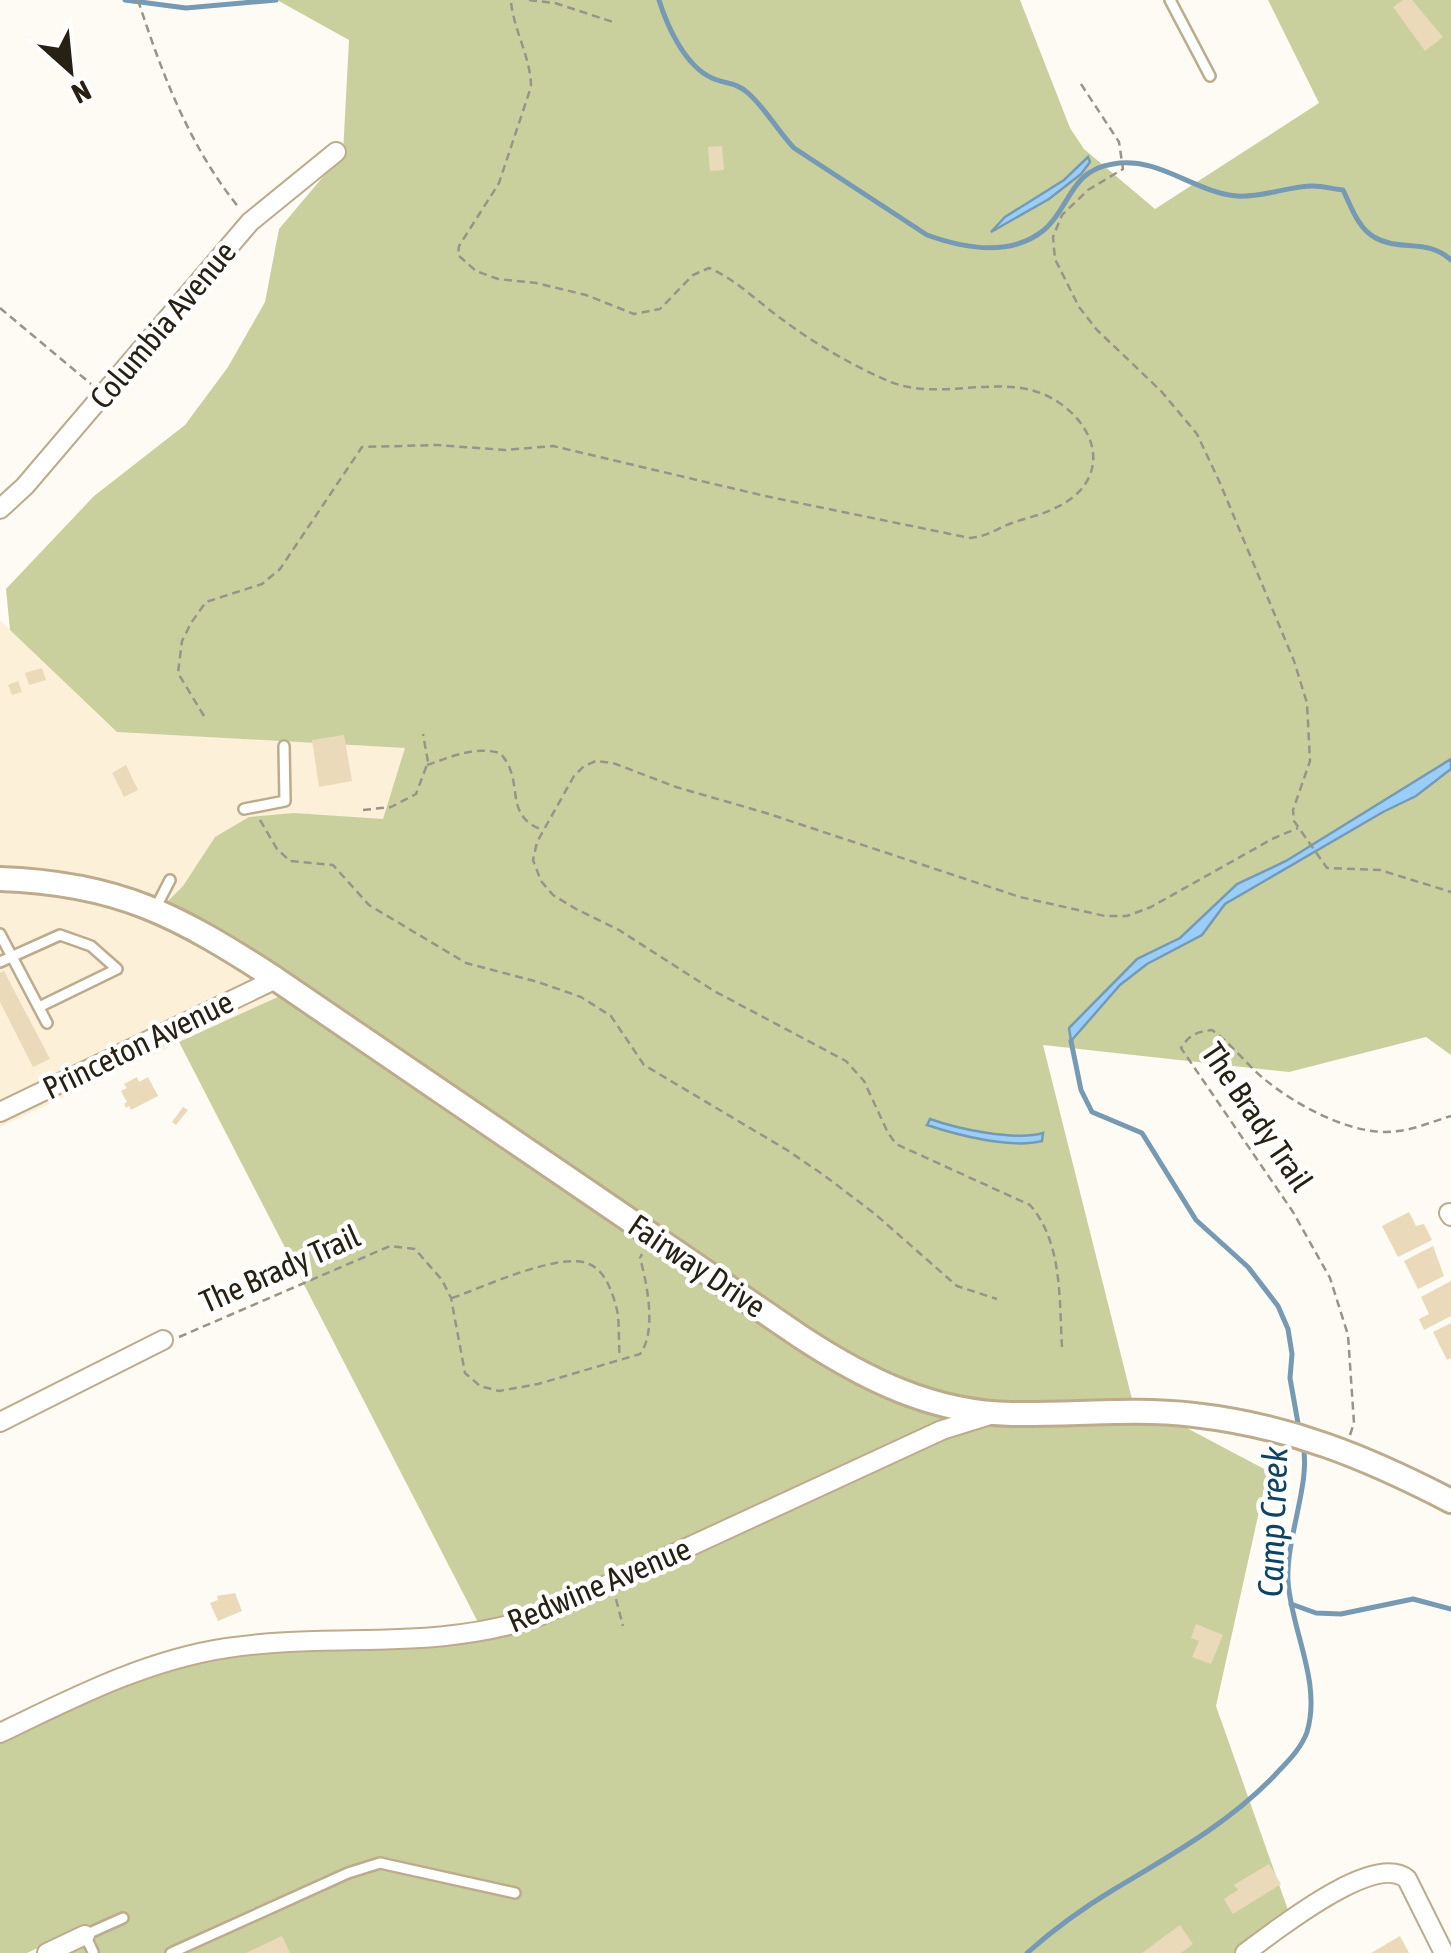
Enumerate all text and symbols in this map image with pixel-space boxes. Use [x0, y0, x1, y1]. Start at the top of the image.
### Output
north arrow [20, 20, 120, 120]
text: N [67, 74, 96, 110]
street label: Columbia Avenue [82, 234, 243, 416]
street label: Princeton Avenue [37, 983, 239, 1107]
street label: The Brady Trail [1194, 1035, 1321, 1198]
street label: Fairway Drive [622, 1206, 773, 1325]
street label: The Brady Trail [194, 1217, 366, 1320]
water label: Camp Creek [1249, 1446, 1295, 1598]
street label: Redwine Avenue [502, 1529, 696, 1640]

